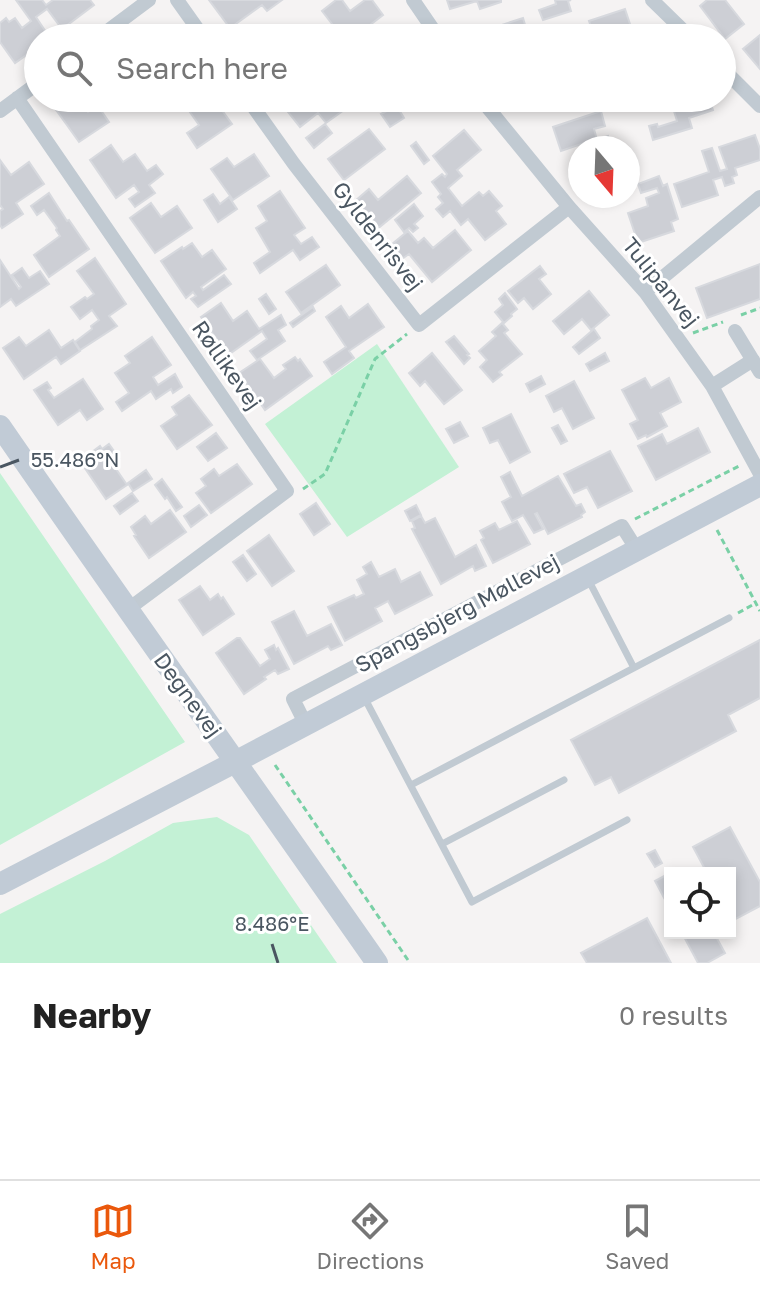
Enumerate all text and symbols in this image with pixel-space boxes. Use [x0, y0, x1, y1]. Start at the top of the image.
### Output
search box [24, 24, 736, 112]
icon: search [52, 46, 96, 90]
text: Search here [116, 50, 288, 86]
north arrow [568, 136, 640, 208]
street label: Gyldenrisvej [327, 176, 429, 296]
street label: Tulipanvej [617, 231, 706, 332]
street label: Røllikevej [187, 315, 268, 415]
text: 55.486°N [31, 447, 119, 471]
street label: Spangsbjerg Møllevej [350, 547, 563, 678]
street label: Degnevej [149, 647, 228, 742]
map controls [664, 867, 736, 939]
button: locate [664, 867, 736, 939]
text: 8.486°E [235, 911, 309, 935]
text: Nearby [32, 995, 152, 1035]
text: 0 results [619, 1000, 728, 1031]
tab: Map [91, 1199, 135, 1274]
tab: Directions [317, 1199, 424, 1274]
tab: Saved [605, 1199, 669, 1274]

